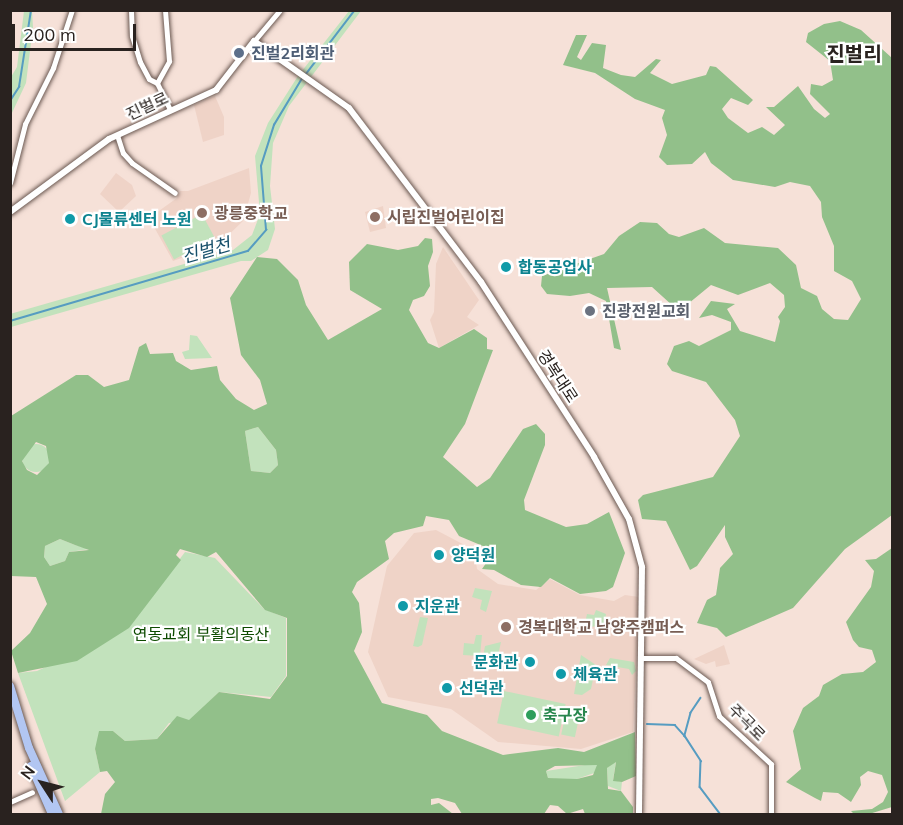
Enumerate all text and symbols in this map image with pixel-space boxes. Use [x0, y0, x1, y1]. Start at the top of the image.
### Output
scale bar [15, 12, 140, 50]
text: 200 m [23, 23, 76, 46]
district label: 진벌리 [826, 41, 882, 65]
place label: 진벌2리회관 [251, 43, 334, 63]
marker: 진벌2리회관 [232, 46, 246, 60]
street label: 진벌로 [123, 88, 171, 124]
place label: 광릉중학교 [214, 203, 288, 223]
marker: 광릉중학교 [195, 206, 209, 220]
place label: 시립진벌어린이집 [387, 207, 505, 227]
place label: CJ물류센터 노원 [82, 209, 191, 229]
marker: 시립진벌어린이집 [368, 210, 382, 224]
marker: CJ물류센터 노원 [63, 212, 77, 226]
water label: 진벌천 [179, 234, 233, 268]
place label: 합동공업사 [518, 257, 592, 277]
marker: 합동공업사 [499, 260, 513, 274]
place label: 진광전원교회 [602, 301, 690, 321]
marker: 진광전원교회 [583, 304, 597, 318]
street label: 경복대로 [534, 346, 582, 406]
place label: 양덕원 [451, 545, 495, 565]
marker: 양덕원 [432, 548, 446, 562]
place label: 지운관 [415, 596, 459, 616]
marker: 지운관 [396, 599, 410, 613]
place label: 경복대학교 남양주캠퍼스 [518, 617, 684, 637]
marker: 경복대학교 남양주캠퍼스 [499, 620, 513, 634]
park label: 연동교회 부활의동산 [133, 624, 269, 644]
place label: 문화관 [474, 652, 518, 672]
marker: 문화관 [523, 655, 537, 669]
place label: 체육관 [573, 664, 617, 684]
marker: 체육관 [554, 667, 568, 681]
place label: 선덕관 [459, 678, 503, 698]
marker: 선덕관 [440, 681, 454, 695]
street label: 주곡로 [725, 700, 769, 744]
place label: 축구장 [543, 705, 587, 725]
marker: 축구장 [524, 708, 538, 722]
north arrow [12, 753, 72, 813]
text: N [16, 762, 39, 783]

